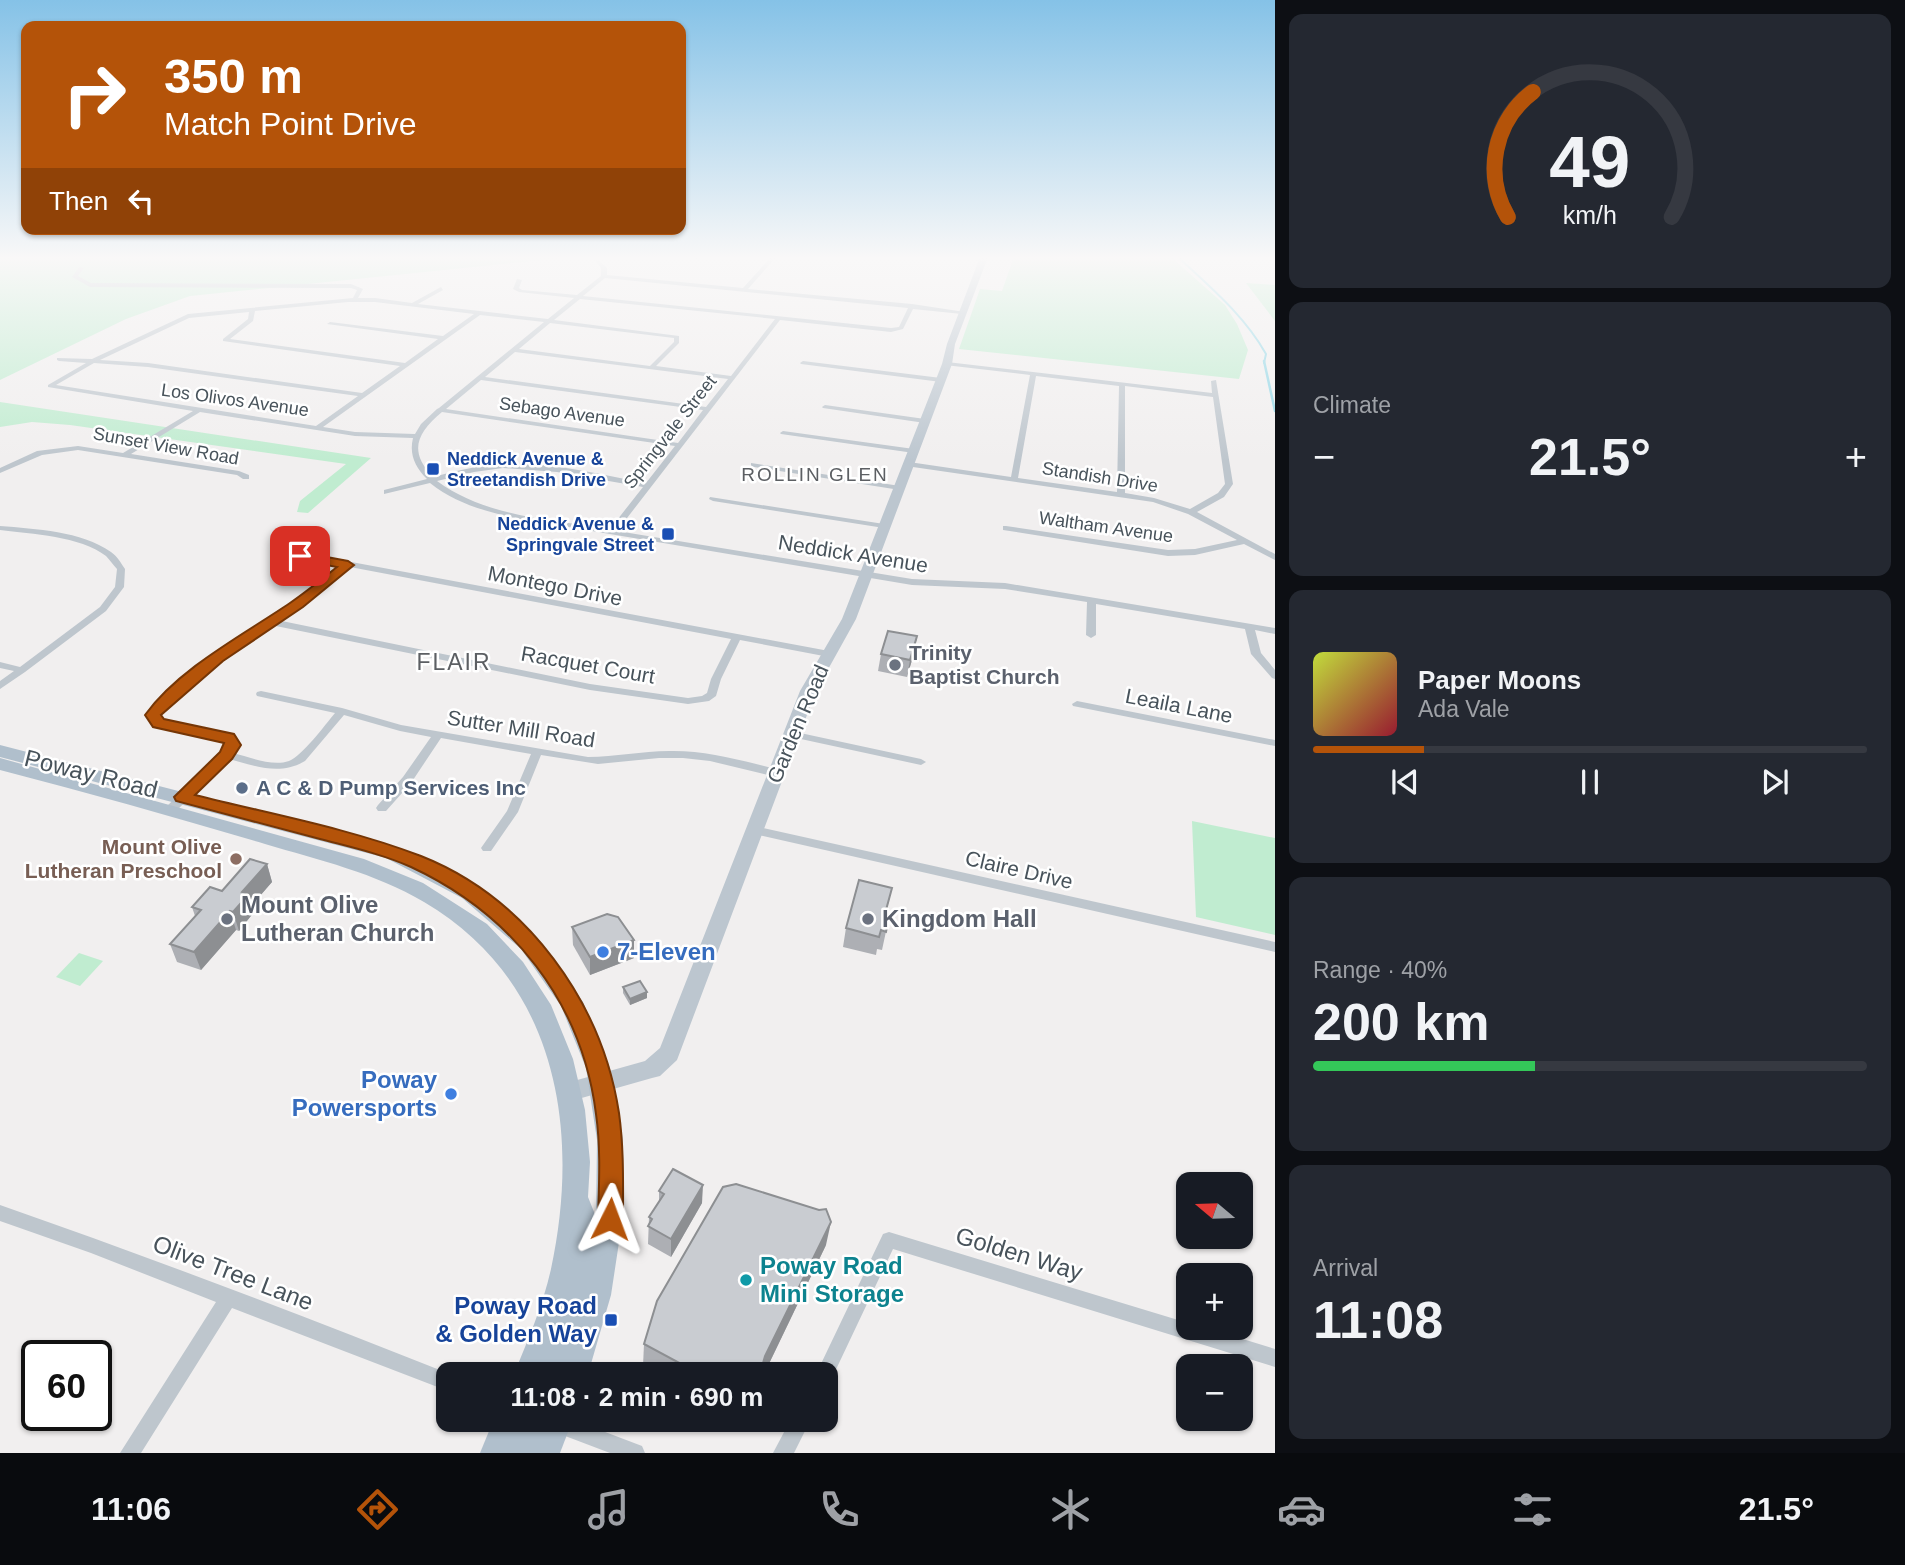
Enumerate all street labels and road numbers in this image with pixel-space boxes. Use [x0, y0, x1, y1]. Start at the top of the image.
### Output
street label: Springvale Street [620, 371, 720, 493]
street label: Los Olivos Avenue [160, 380, 310, 420]
street label: Sebago Avenue [498, 393, 626, 431]
street label: Sunset View Road [92, 423, 240, 469]
street label: Standish Drive [1041, 458, 1159, 496]
street label: Waltham Avenue [1038, 508, 1174, 546]
street label: Neddick Avenue [777, 530, 930, 577]
street label: Montego Drive [486, 561, 624, 610]
street label: Racquet Court [519, 641, 657, 688]
street label: Garden Road [762, 661, 833, 786]
street label: Leaila Lane [1124, 684, 1235, 727]
street label: Sutter Mill Road [446, 705, 597, 752]
street label: Poway Road [22, 744, 160, 803]
street label: Claire Drive [963, 846, 1075, 893]
street label: Golden Way [952, 1221, 1086, 1286]
street label: Olive Tree Lane [149, 1230, 317, 1315]

